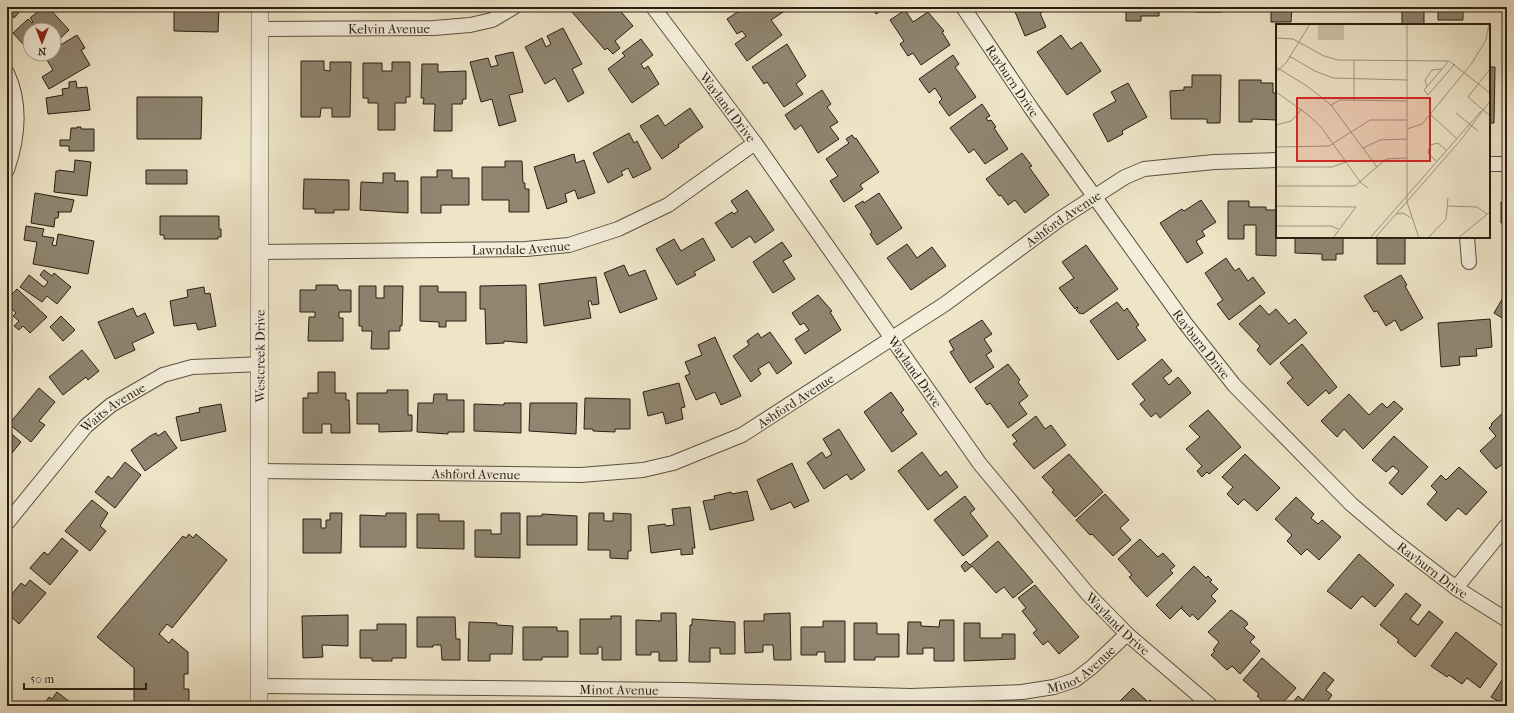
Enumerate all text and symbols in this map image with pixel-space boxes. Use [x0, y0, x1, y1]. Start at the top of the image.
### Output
street label: Kelvin Avenue [348, 21, 431, 36]
north arrow [22, 22, 62, 62]
inset map [1276, 24, 1490, 238]
street label: Rayburn Drive [983, 42, 1043, 120]
text: N [37, 45, 46, 58]
street label: Wayland Drive [696, 68, 759, 145]
street label: Ashford Avenue [1022, 187, 1104, 250]
street label: Lawndale Avenue [472, 237, 571, 257]
street label: Rayburn Drive [1170, 306, 1234, 382]
street label: Westcreek Drive [252, 309, 267, 404]
street label: Wayland Drive [885, 332, 946, 410]
street label: Ashford Avenue [753, 370, 837, 431]
street label: Waits Avenue [77, 379, 148, 436]
street label: Ashford Avenue [431, 466, 521, 482]
street label: Rayburn Drive [1395, 538, 1471, 601]
street label: Wayland Drive [1082, 588, 1153, 658]
street label: Minot Avenue [1046, 642, 1118, 696]
scale bar [24, 665, 146, 691]
text: 50 m [30, 672, 54, 686]
street label: Minot Avenue [579, 682, 659, 697]

